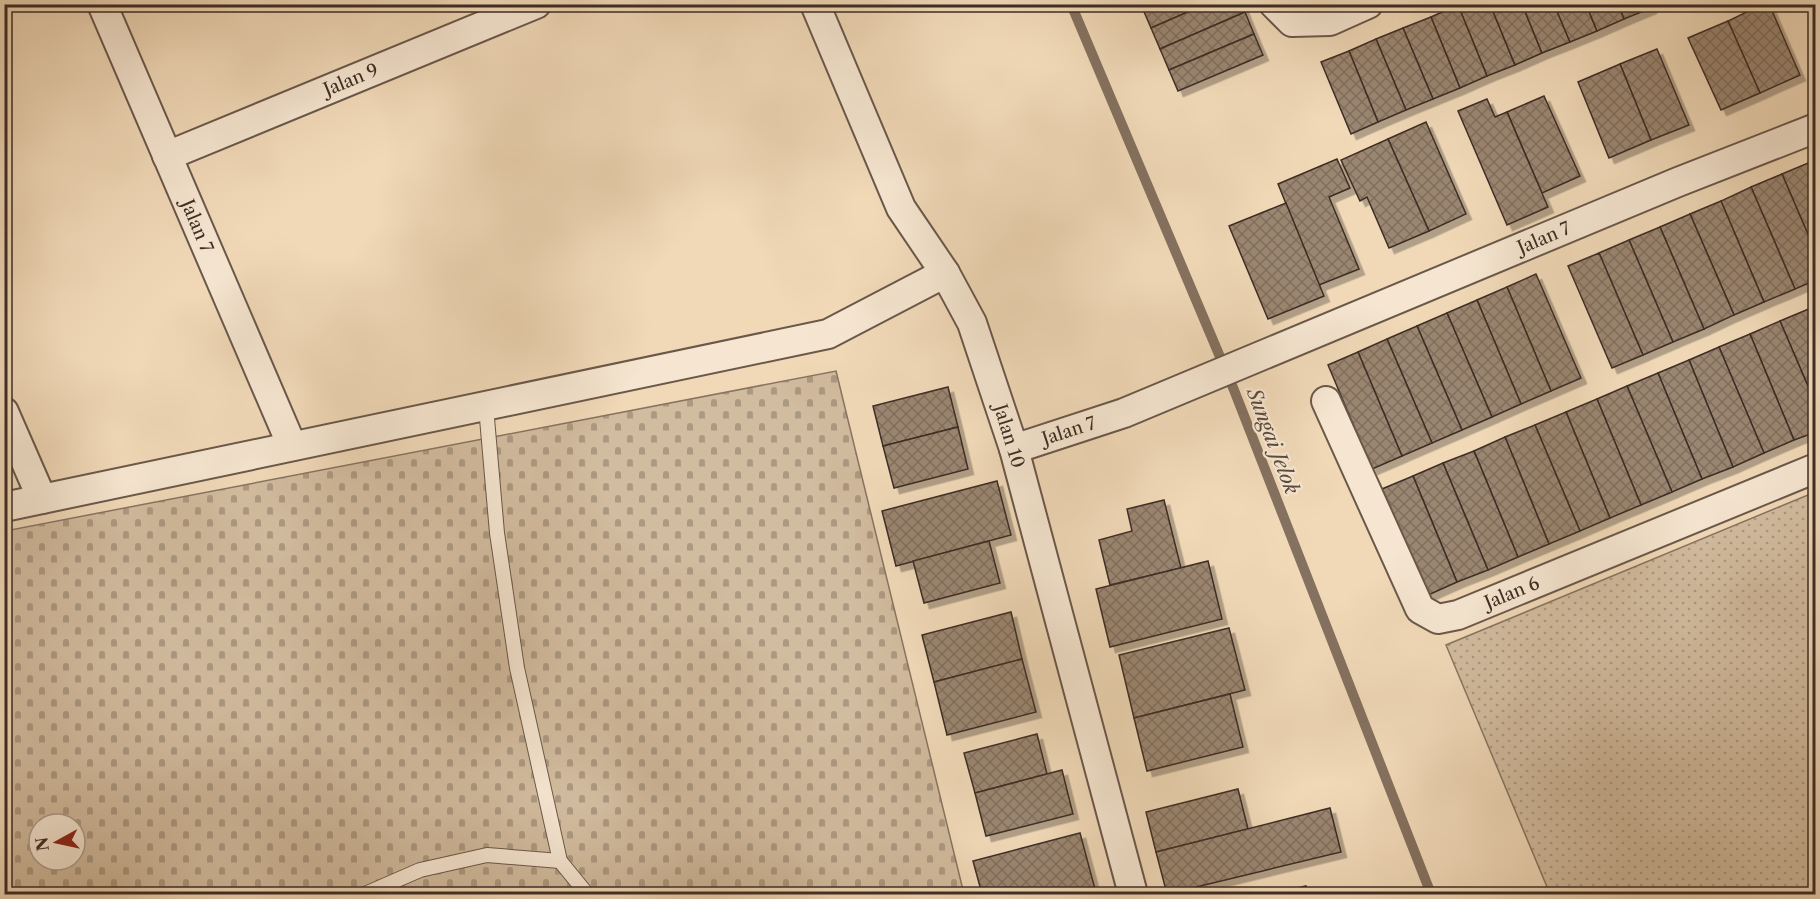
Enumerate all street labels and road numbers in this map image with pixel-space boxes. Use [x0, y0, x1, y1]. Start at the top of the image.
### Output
street label: Jalan 9 [318, 59, 382, 102]
street label: Jalan 7 [175, 193, 218, 256]
street label: Jalan 7 [1511, 217, 1574, 260]
street label: Jalan 10 [988, 399, 1029, 471]
street label: Jalan 7 [1036, 412, 1099, 451]
street label: Jalan 6 [1479, 572, 1543, 615]

